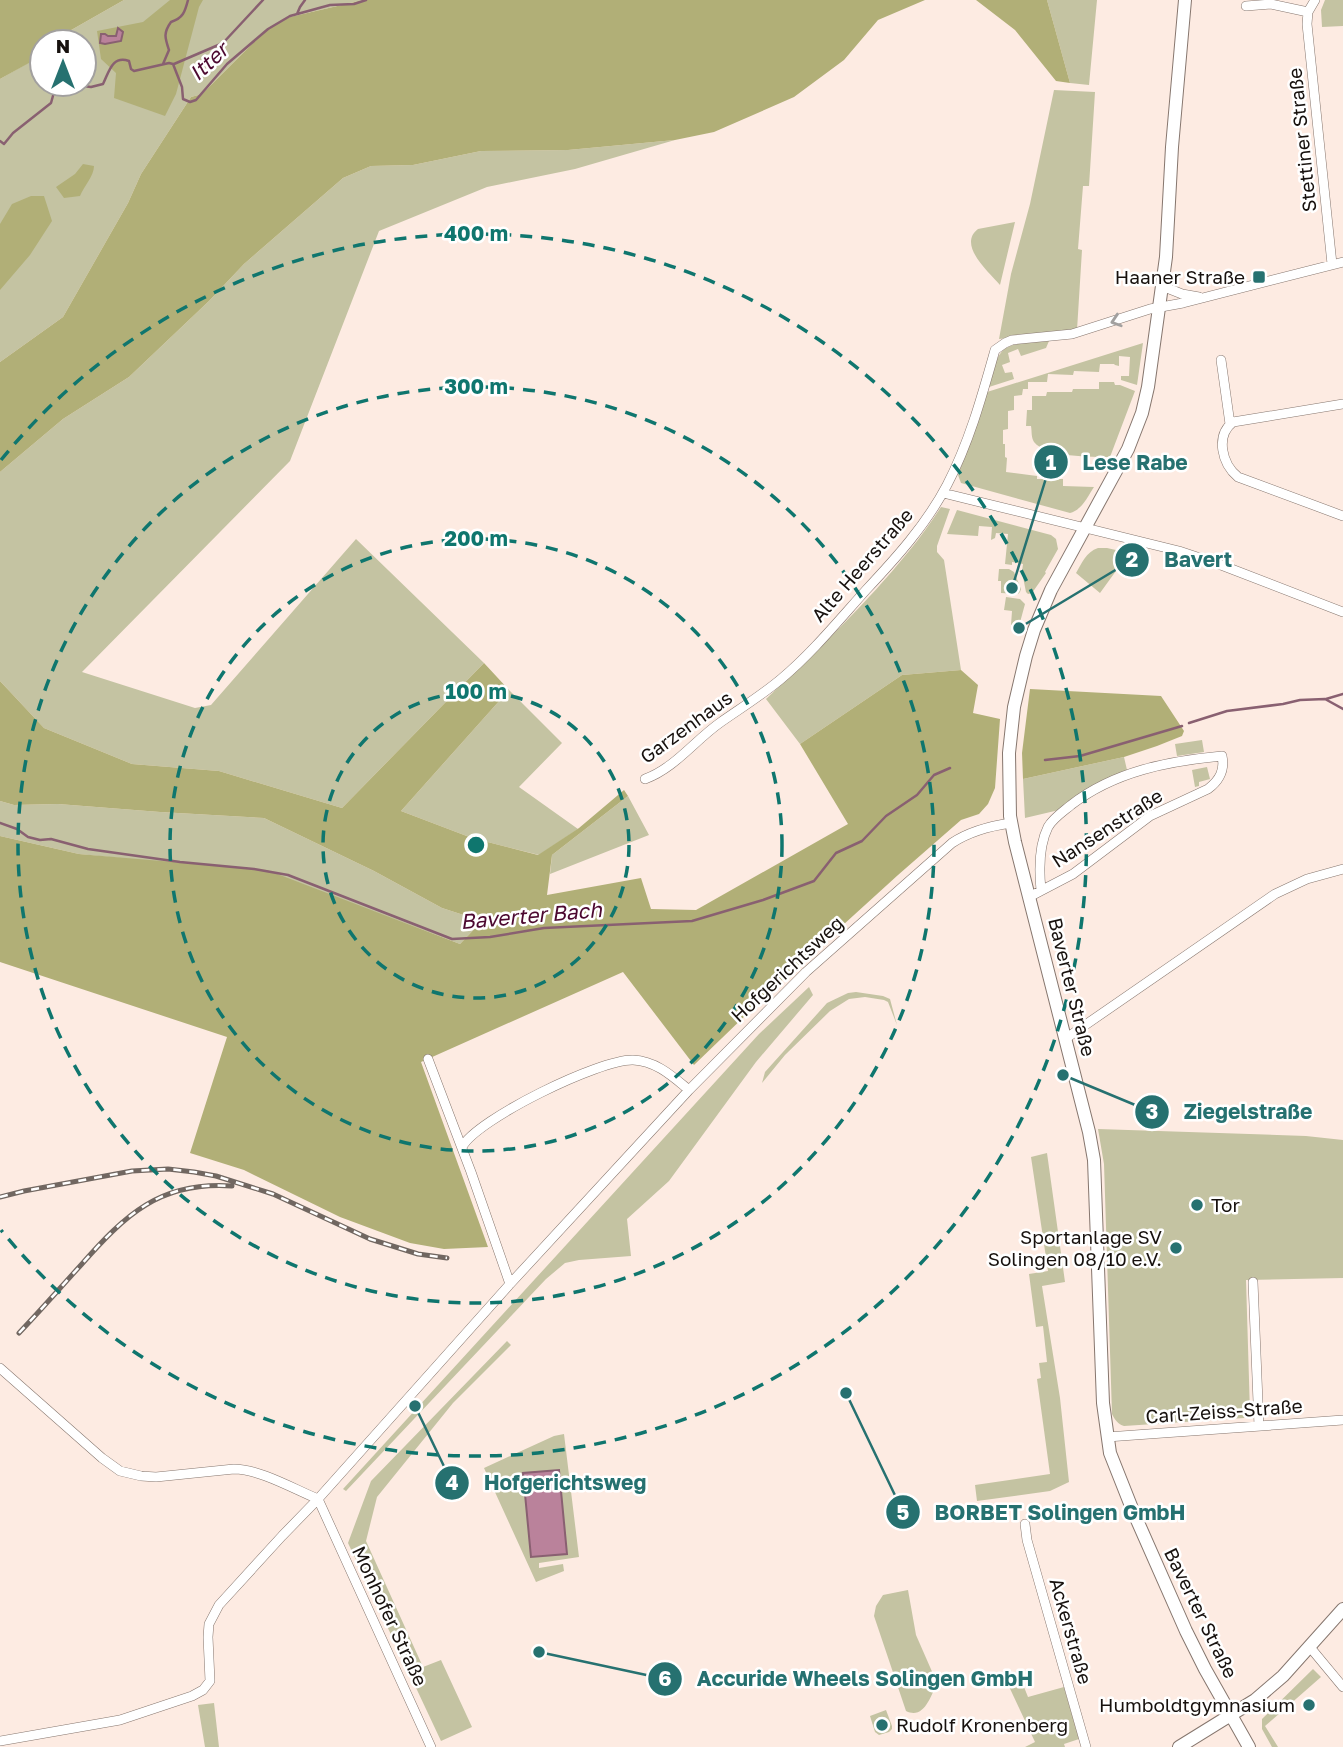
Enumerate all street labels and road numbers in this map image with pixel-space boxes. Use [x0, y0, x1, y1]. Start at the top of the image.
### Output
street label: Stettiner Straße [1283, 67, 1321, 213]
street label: Alte Heerstraße [806, 503, 917, 626]
street label: Garzenhaus [635, 686, 736, 768]
street label: Nansenstraße [1047, 783, 1166, 872]
street label: Hofgerichtsweg [726, 911, 848, 1027]
street label: Baverter Straße [1044, 915, 1101, 1059]
street label: Carl-Zeiss-Straße [1145, 1394, 1303, 1427]
street label: Monhofer Straße [348, 1542, 433, 1689]
street label: Baverter Straße [1160, 1544, 1243, 1682]
street label: Ackerstraße [1045, 1575, 1098, 1687]

